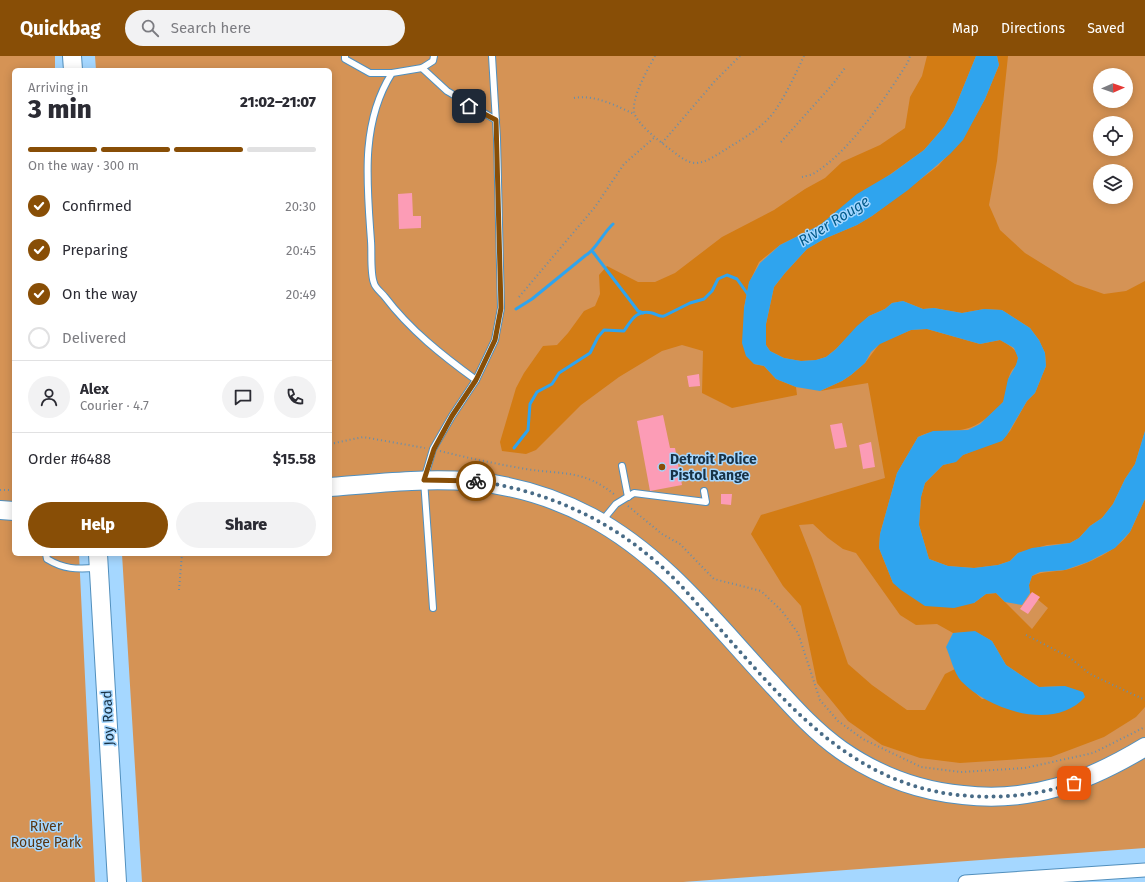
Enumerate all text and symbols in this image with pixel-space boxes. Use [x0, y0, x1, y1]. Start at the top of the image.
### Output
search box [125, 10, 405, 46]
text: Quickbag [20, 17, 101, 40]
icon: search [139, 17, 161, 39]
text: Search here [171, 19, 251, 37]
text: Map [952, 20, 979, 37]
text: Directions [1001, 20, 1065, 37]
text: Saved [1087, 20, 1125, 37]
north arrow [1093, 68, 1133, 108]
map controls [1093, 68, 1133, 204]
text: Arriving in [28, 80, 88, 95]
pin [452, 89, 486, 123]
text: 21:02–21:07 [240, 93, 316, 111]
text: 3 min [28, 94, 92, 125]
icon: home [458, 95, 480, 117]
button: locate [1093, 116, 1133, 156]
text: On the way · 300 m [28, 158, 139, 173]
button: layers [1093, 164, 1133, 204]
water label: River Rouge [795, 192, 873, 250]
icon: check [28, 195, 50, 217]
text: Confirmed [62, 197, 132, 215]
text: 20:30 [285, 199, 316, 214]
icon: check [28, 239, 50, 261]
text: Preparing [62, 241, 127, 259]
text: 20:45 [286, 243, 316, 258]
icon: check [28, 283, 50, 305]
text: On the way [62, 285, 137, 303]
text: 20:49 [286, 287, 316, 302]
text: Delivered [62, 329, 126, 347]
button: person [28, 376, 70, 418]
button: chat [222, 376, 264, 418]
button: phone [274, 376, 316, 418]
text: Alex [80, 380, 109, 398]
text: Courier · 4.7 [80, 398, 149, 413]
text: Order #6488 [28, 450, 111, 468]
text: $15.58 [273, 450, 316, 468]
place label: Detroit Police Pistol Range [670, 451, 757, 484]
courier [456, 461, 496, 501]
marker: Detroit Police Pistol Range [657, 462, 667, 472]
icon: bike [465, 470, 487, 492]
button: Help [28, 502, 168, 548]
button: Share [176, 502, 316, 548]
street label: Joy Road [98, 690, 118, 746]
pin [1057, 766, 1091, 800]
icon: bag [1063, 772, 1085, 794]
park label: River Rouge Park [11, 818, 82, 851]

